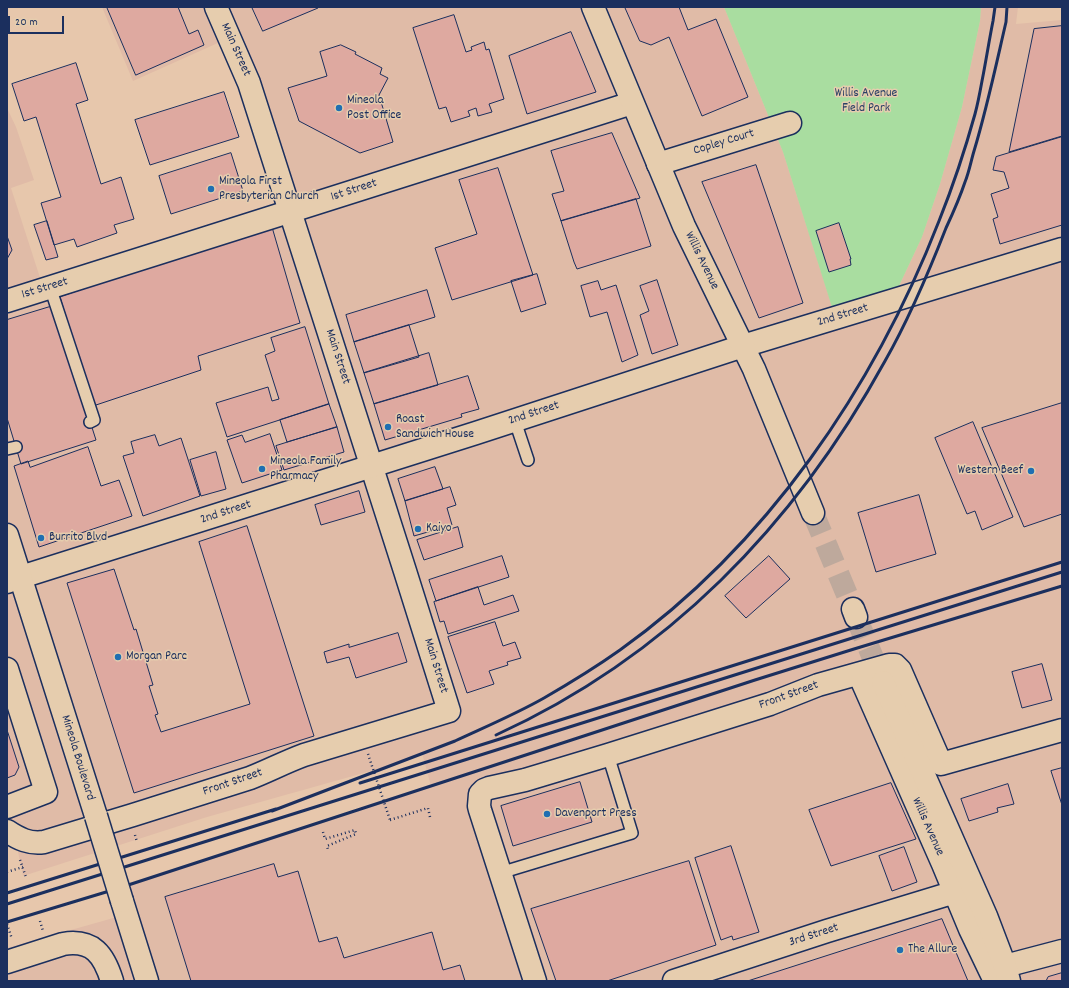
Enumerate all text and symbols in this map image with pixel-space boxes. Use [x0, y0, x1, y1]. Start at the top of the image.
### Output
scale bar [10, 8, 66, 34]
text: 20 m [15, 14, 38, 31]
street label: Main Street [216, 21, 254, 79]
park label: Willis Avenue Field Park [835, 86, 897, 117]
place label: Mineola Post Office [347, 93, 401, 124]
marker: Mineola Post Office [334, 103, 344, 113]
street label: Copley Court [692, 126, 756, 160]
place label: Mineola First Presbyterian Church [219, 174, 319, 205]
street label: 1st Street [329, 176, 379, 206]
marker: Mineola First Presbyterian Church [206, 184, 216, 194]
street label: Willis Avenue [680, 230, 722, 292]
street label: 1st Street [20, 275, 70, 303]
street label: 2nd Street [816, 301, 870, 331]
street label: Main Street [321, 328, 353, 386]
street label: 2nd Street [507, 398, 561, 430]
place label: Roast Sandwich House [396, 412, 474, 443]
marker: Roast Sandwich House [383, 422, 393, 432]
place label: Mineola Family Pharmacy [270, 454, 341, 485]
place label: Western Beef [958, 463, 1023, 479]
marker: Mineola Family Pharmacy [257, 464, 267, 474]
marker: Western Beef [1026, 466, 1036, 476]
street label: 2nd Street [199, 497, 253, 529]
place label: Kaiyo [426, 521, 452, 537]
marker: Kaiyo [413, 524, 423, 534]
place label: Burrito Blvd [49, 530, 107, 546]
marker: Burrito Blvd [36, 533, 46, 543]
street label: Main Street [419, 637, 451, 695]
place label: Morgan Parc [126, 649, 187, 665]
marker: Morgan Parc [113, 652, 123, 662]
street label: Front Street [757, 678, 821, 714]
street label: Mineola Boulevard [57, 713, 97, 803]
street label: Front Street [201, 766, 265, 800]
street label: Willis Avenue [907, 795, 947, 859]
place label: Davenport Press [555, 806, 637, 822]
marker: Davenport Press [542, 809, 552, 819]
street label: 3rd Street [787, 921, 841, 951]
place label: The Allure [908, 942, 957, 958]
marker: The Allure [895, 945, 905, 955]

